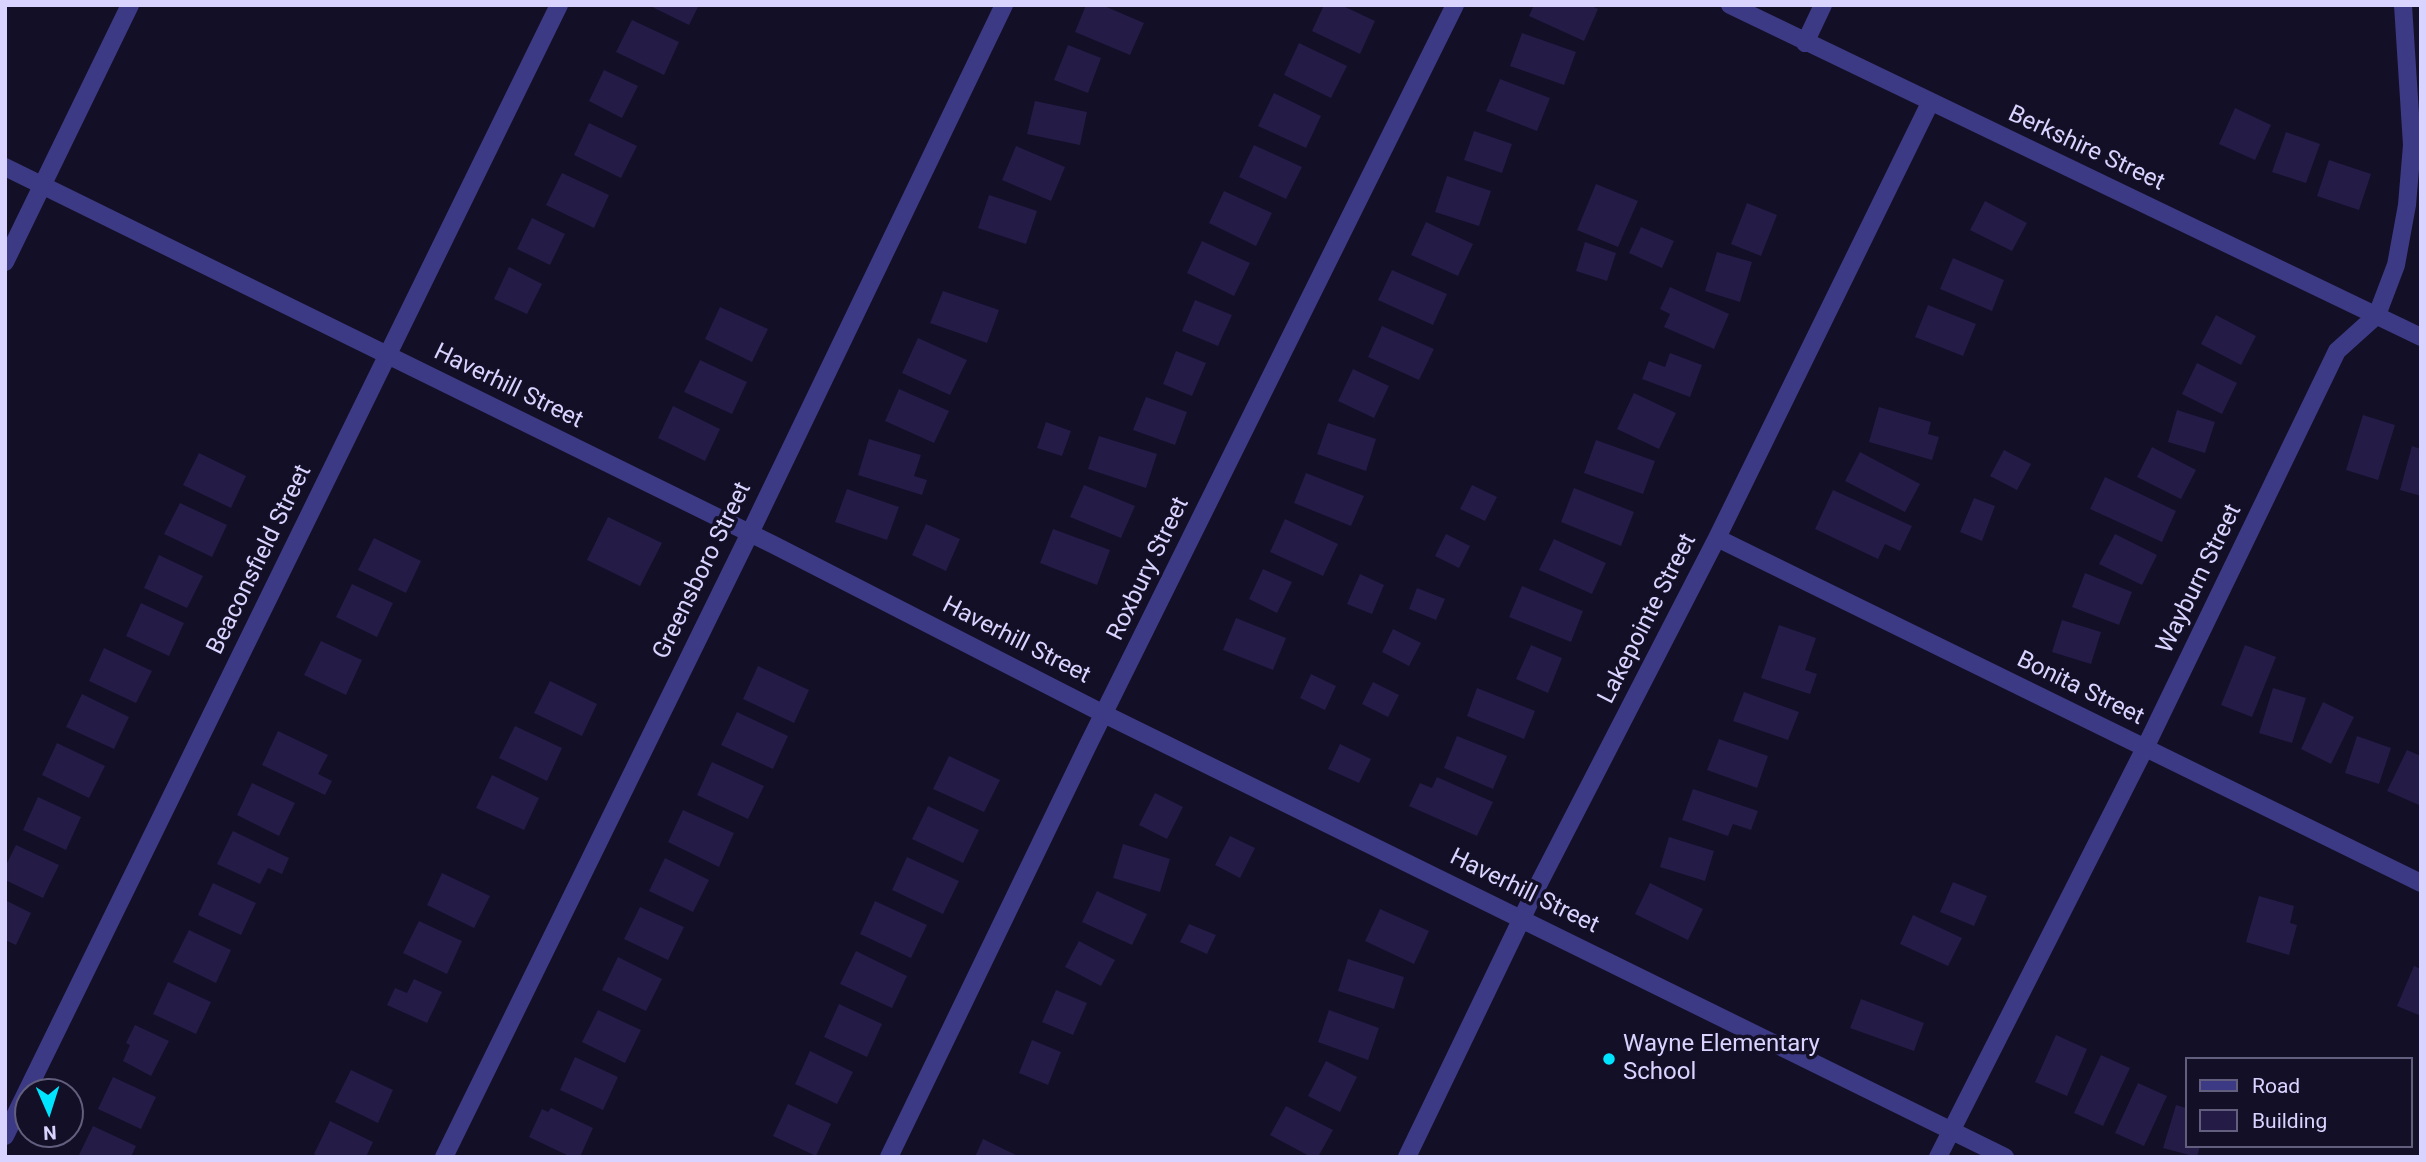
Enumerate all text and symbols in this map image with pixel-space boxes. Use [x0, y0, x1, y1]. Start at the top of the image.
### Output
street label: Berkshire Street [2003, 100, 2169, 198]
street label: Haverhill Street [429, 338, 587, 436]
street label: Beaconsfield Street [202, 461, 318, 659]
street label: Greensboro Street [648, 478, 758, 664]
street label: Roxbury Street [1102, 493, 1196, 645]
street label: Wayburn Street [2151, 500, 2249, 658]
street label: Lakepointe Street [1593, 529, 1703, 709]
street label: Haverhill Street [937, 591, 1095, 691]
street label: Bonita Street [2012, 646, 2148, 732]
street label: Haverhill Street [1445, 843, 1603, 941]
place label: Wayne Elementary School [1623, 1031, 1820, 1087]
marker: Wayne Elementary School [1601, 1051, 1617, 1067]
legend [2184, 1057, 2412, 1148]
text: Road [2252, 1074, 2300, 1098]
north arrow [14, 1078, 84, 1148]
text: Building [2252, 1109, 2327, 1133]
text: N [43, 1121, 57, 1144]

